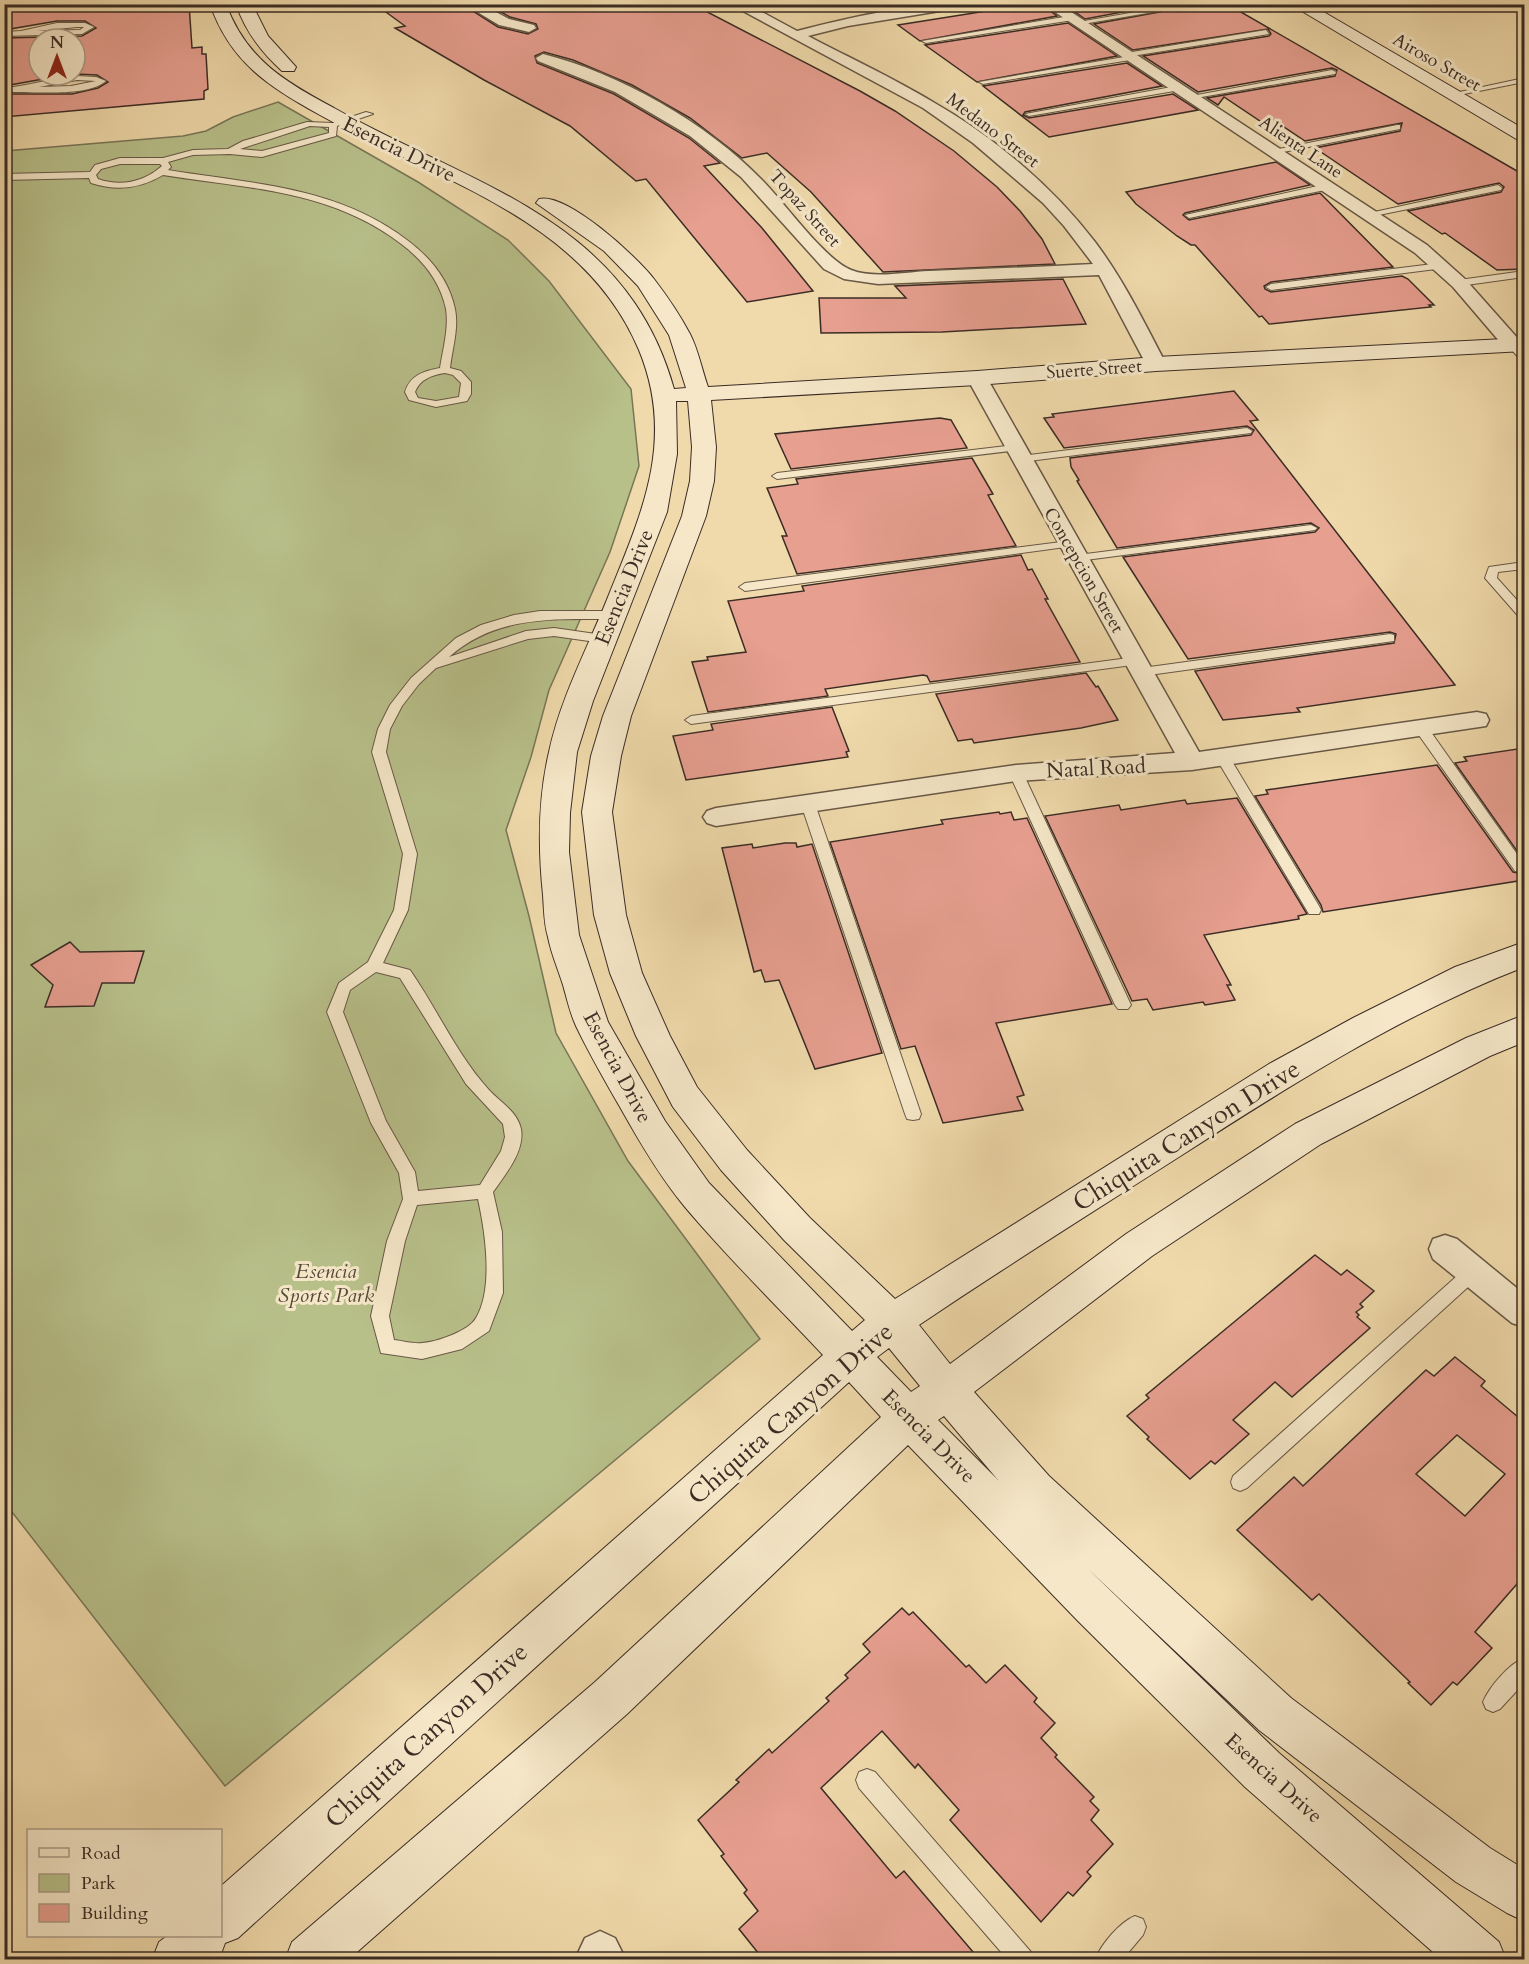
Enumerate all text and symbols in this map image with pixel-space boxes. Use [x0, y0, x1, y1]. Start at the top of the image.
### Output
north arrow [27, 27, 87, 87]
street label: Airoso Street [1388, 27, 1486, 98]
text: N [50, 32, 64, 54]
street label: Medano Street [941, 87, 1045, 174]
street label: Esencia Drive [337, 110, 460, 189]
street label: Alienta Lane [1254, 110, 1348, 185]
street label: Topaz Street [763, 164, 846, 253]
street label: Suerte Street [1045, 354, 1143, 385]
street label: Concepcion Street [1037, 503, 1130, 638]
street label: Esencia Drive [588, 525, 661, 649]
street label: Natal Road [1045, 751, 1147, 786]
street label: Esencia Drive [576, 1006, 659, 1128]
street label: Chiquita Canyon Drive [1066, 1051, 1307, 1220]
park label: Esencia Sports Park [278, 1257, 375, 1310]
street label: Chiquita Canyon Drive [680, 1314, 901, 1512]
street label: Esencia Drive [875, 1383, 982, 1490]
street label: Chiquita Canyon Drive [317, 1635, 535, 1836]
street label: Esencia Drive [1218, 1727, 1329, 1830]
legend [27, 1829, 222, 1937]
text: Road [81, 1841, 121, 1866]
text: Park [81, 1871, 116, 1896]
text: Building [81, 1901, 149, 1926]

